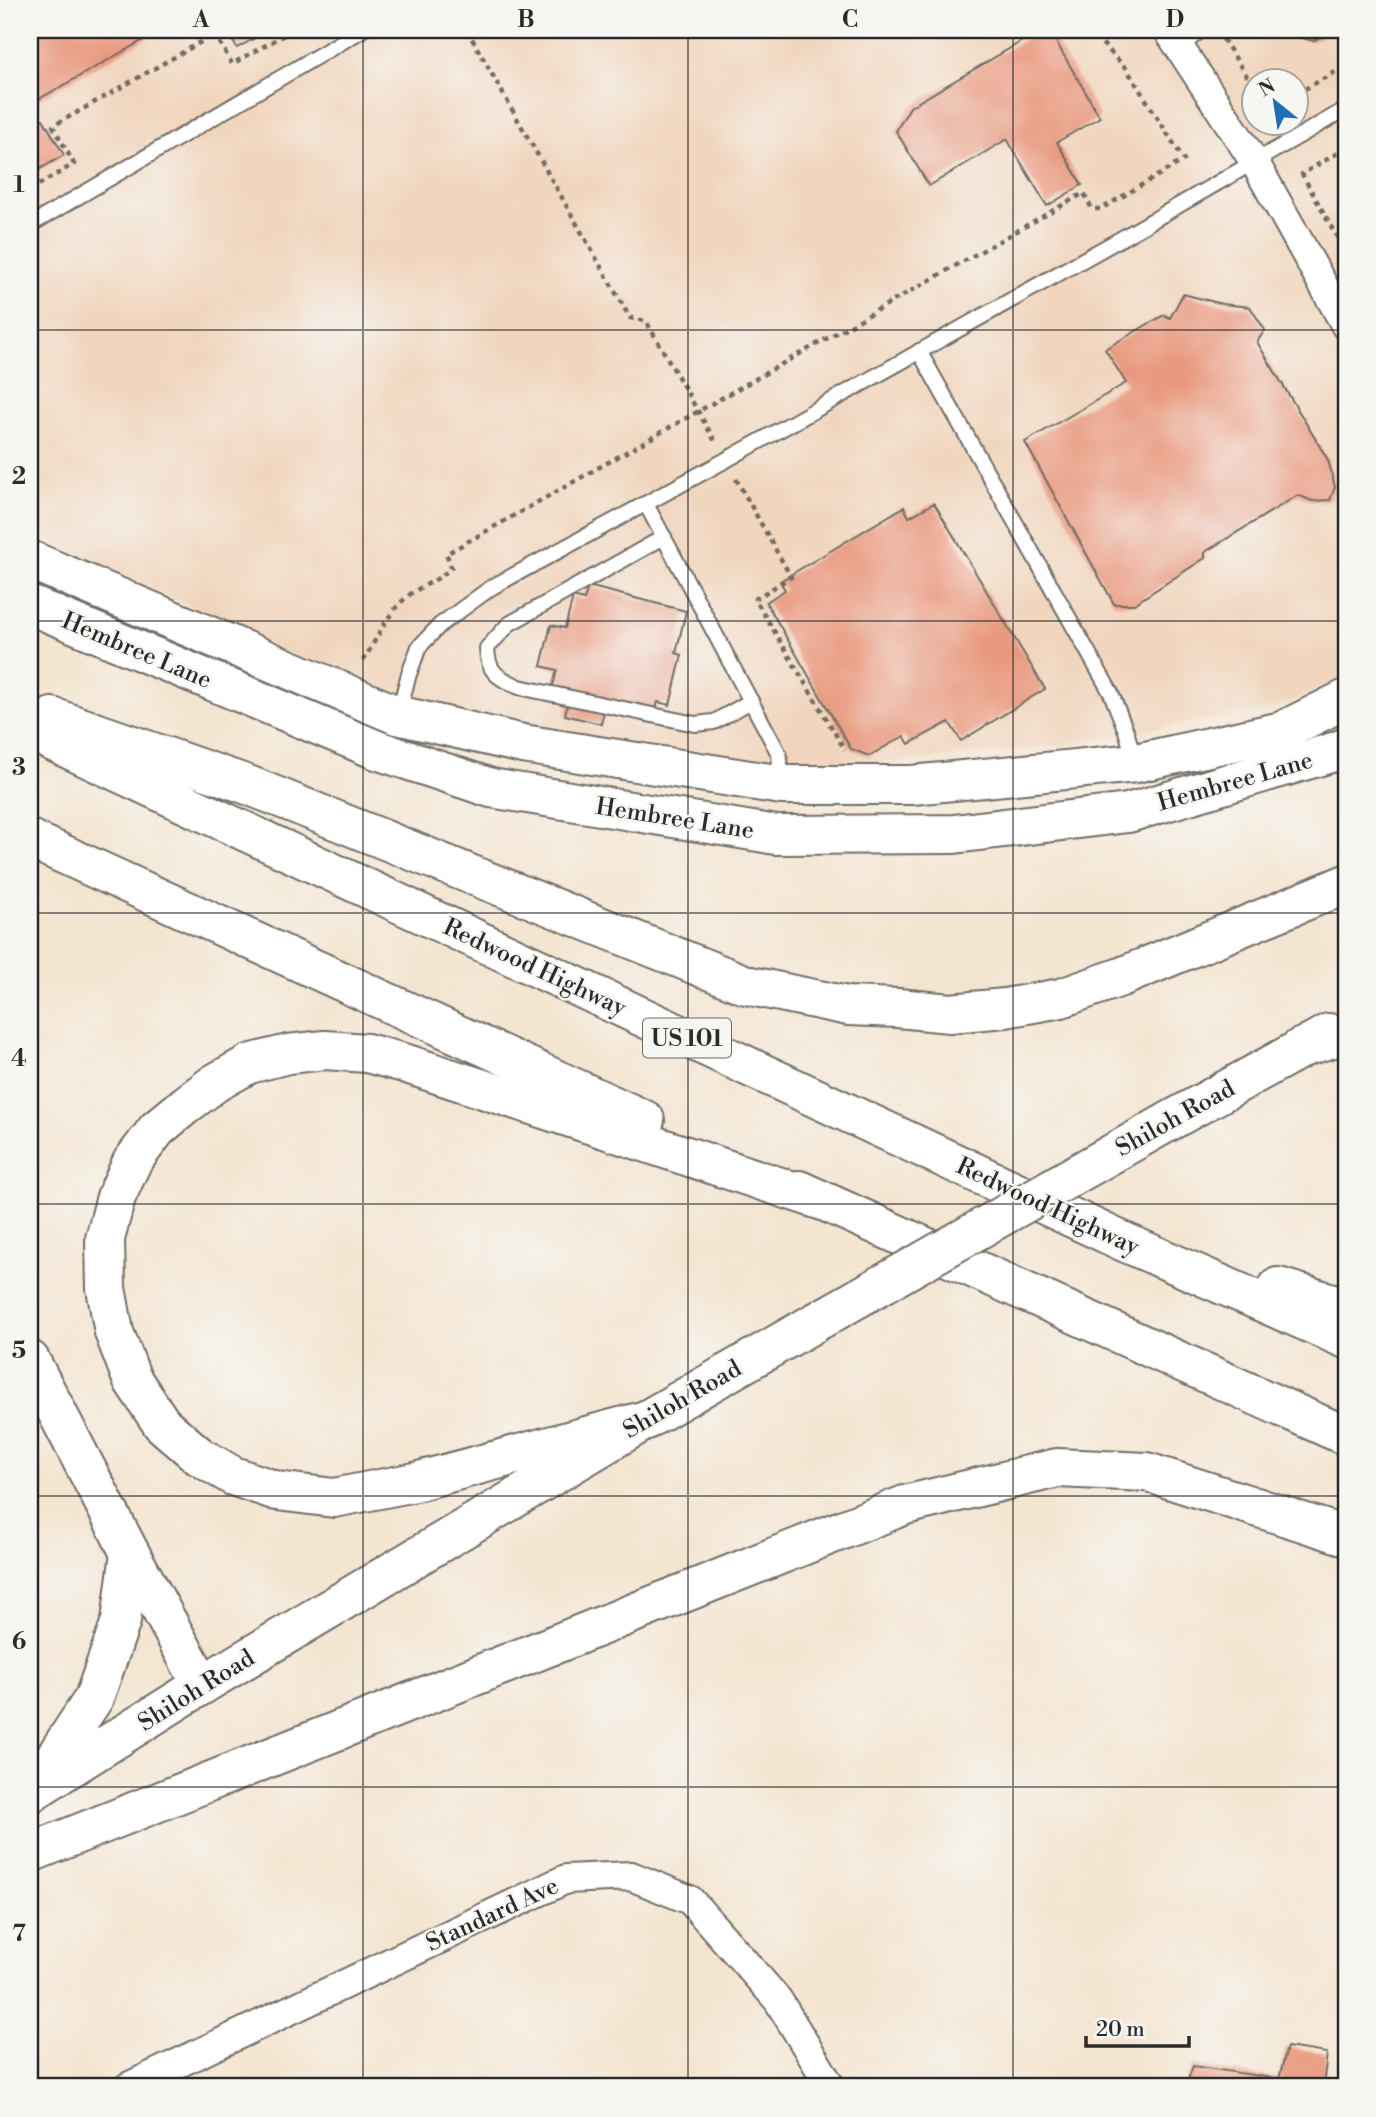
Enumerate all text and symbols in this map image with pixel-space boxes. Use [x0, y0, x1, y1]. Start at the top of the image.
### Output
text: A [192, 6, 210, 34]
text: B [517, 6, 535, 34]
text: C [842, 6, 858, 34]
text: D [1166, 6, 1184, 34]
north arrow [1240, 66, 1310, 136]
text: N [1254, 74, 1280, 102]
text: 1 [13, 171, 25, 199]
text: 2 [12, 463, 26, 491]
street label: Hembree Lane [57, 606, 216, 696]
street label: Hembree Lane [1154, 746, 1316, 818]
text: 3 [12, 754, 26, 782]
street label: Hembree Lane [594, 792, 756, 846]
street label: Redwood Highway [438, 912, 631, 1024]
road number: US 101 [643, 1018, 731, 1058]
text: 4 [11, 1045, 27, 1073]
street label: Shiloh Road [1111, 1074, 1241, 1164]
street label: Redwood Highway [951, 1151, 1144, 1263]
text: 5 [12, 1337, 26, 1365]
street label: Shiloh Road [618, 1354, 747, 1446]
text: 6 [12, 1628, 26, 1656]
street label: Shiloh Road [133, 1643, 261, 1738]
street label: Standard Ave [421, 1871, 563, 1959]
text: 7 [12, 1920, 26, 1948]
scale bar [1086, 2005, 1189, 2049]
text: 20 m [1096, 2017, 1145, 2043]

